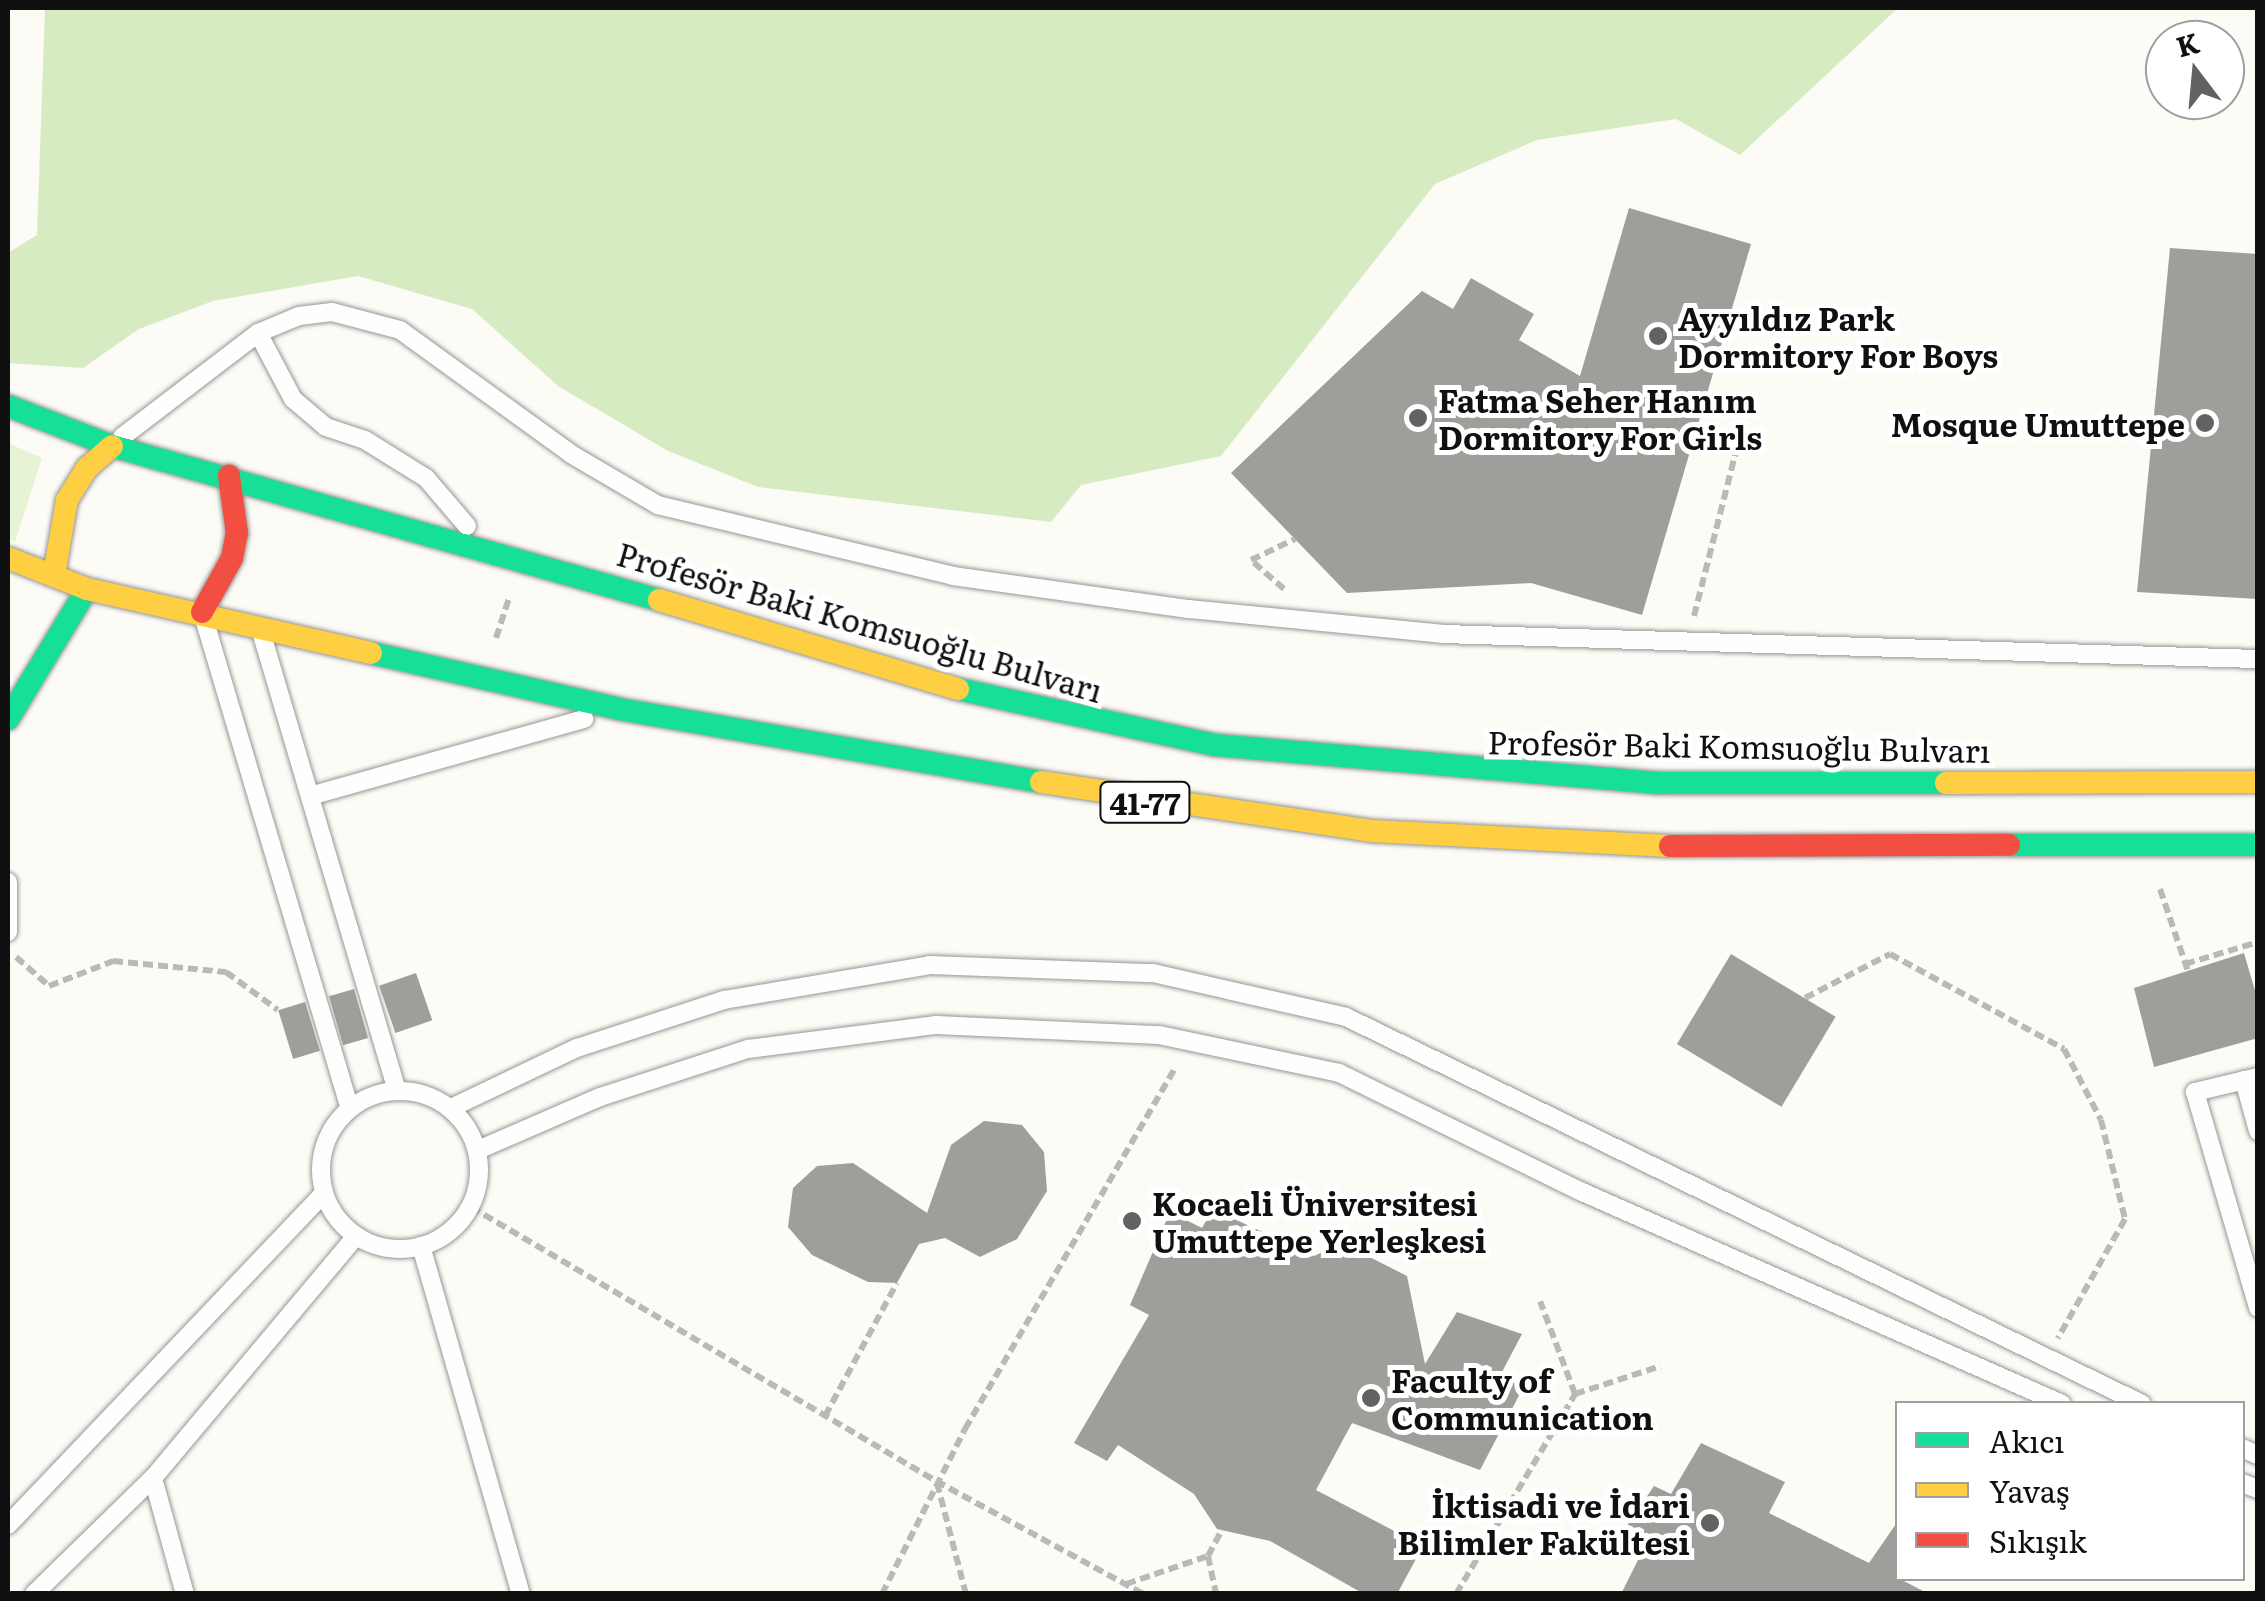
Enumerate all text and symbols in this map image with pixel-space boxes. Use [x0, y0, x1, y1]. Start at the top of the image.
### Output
north arrow [2145, 20, 2245, 120]
text: K [2171, 20, 2204, 66]
place label: Ayyıldız Park Dormitory For Boys [1678, 299, 1998, 374]
marker: Ayyıldız Park Dormitory For Boys [1647, 325, 1669, 347]
place label: Fatma Seher Hanım Dormitory For Girls [1438, 381, 1762, 456]
place label: Mosque Umuttepe [1891, 404, 2185, 442]
marker: Fatma Seher Hanım Dormitory For Girls [1407, 407, 1429, 429]
marker: Mosque Umuttepe [2194, 412, 2216, 434]
street label: Profesör Baki Komsuoğlu Bulvarı [613, 533, 1107, 709]
street label: Profesör Baki Komsuoğlu Bulvarı [1487, 721, 1991, 769]
road number: 41-77 [1098, 777, 1192, 827]
place label: Kocaeli Üniversitesi Umuttepe Yerleşkesi [1152, 1184, 1486, 1259]
marker: Kocaeli Üniversitesi Umuttepe Yerleşkesi [1121, 1210, 1143, 1232]
place label: Faculty of Communication [1391, 1361, 1654, 1436]
marker: Faculty of Communication [1360, 1387, 1382, 1409]
legend [1895, 1401, 2245, 1581]
text: Akıcı [1989, 1418, 2064, 1462]
text: Yavaş [1989, 1468, 2069, 1512]
place label: İktisadi ve İdari Bilimler Fakültesi [1397, 1486, 1690, 1561]
marker: İktisadi ve İdari Bilimler Fakültesi [1699, 1512, 1721, 1534]
text: Sıkışık [1989, 1518, 2087, 1562]

